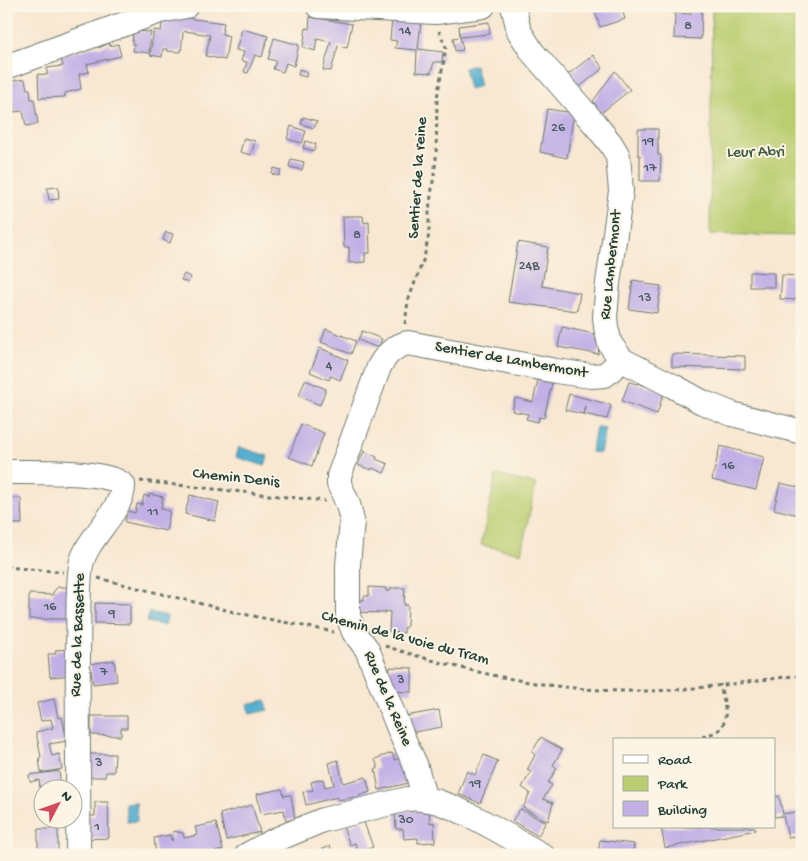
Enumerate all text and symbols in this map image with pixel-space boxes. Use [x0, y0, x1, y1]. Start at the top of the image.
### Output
house number: 8 [684, 18, 692, 35]
house number: 14 [398, 23, 412, 40]
street label: Sentier de la reine [405, 116, 433, 239]
house number: 26 [551, 120, 566, 137]
house number: 19 [641, 134, 654, 151]
park label: Leur Abri [727, 144, 785, 163]
house number: 17 [643, 160, 657, 177]
street label: Rue Lambermont [597, 208, 627, 321]
house number: 8 [353, 227, 361, 244]
house number: 24B [519, 258, 540, 275]
house number: 13 [638, 290, 651, 307]
street label: Sentier de Lambermont [433, 338, 590, 384]
house number: 4 [326, 358, 333, 375]
house number: 16 [721, 458, 735, 475]
street label: Chemin Denis [192, 465, 282, 493]
house number: 11 [146, 504, 159, 521]
street label: Rue de la Bassette [67, 572, 91, 697]
house number: 16 [43, 599, 57, 616]
house number: 9 [107, 606, 116, 623]
street label: Chemin de la voie du Tram [319, 607, 492, 671]
street label: Rue de la Reine [358, 649, 416, 750]
house number: 7 [99, 664, 108, 681]
house number: 3 [396, 672, 405, 689]
legend [613, 738, 776, 828]
text: Road [658, 752, 692, 770]
house number: 3 [94, 755, 103, 772]
house number: 19 [468, 776, 481, 793]
text: Park [657, 776, 688, 794]
north arrow [32, 778, 82, 828]
text: N [57, 788, 75, 806]
text: Building [657, 802, 707, 820]
house number: 30 [397, 812, 414, 829]
house number: 1 [93, 819, 100, 836]

